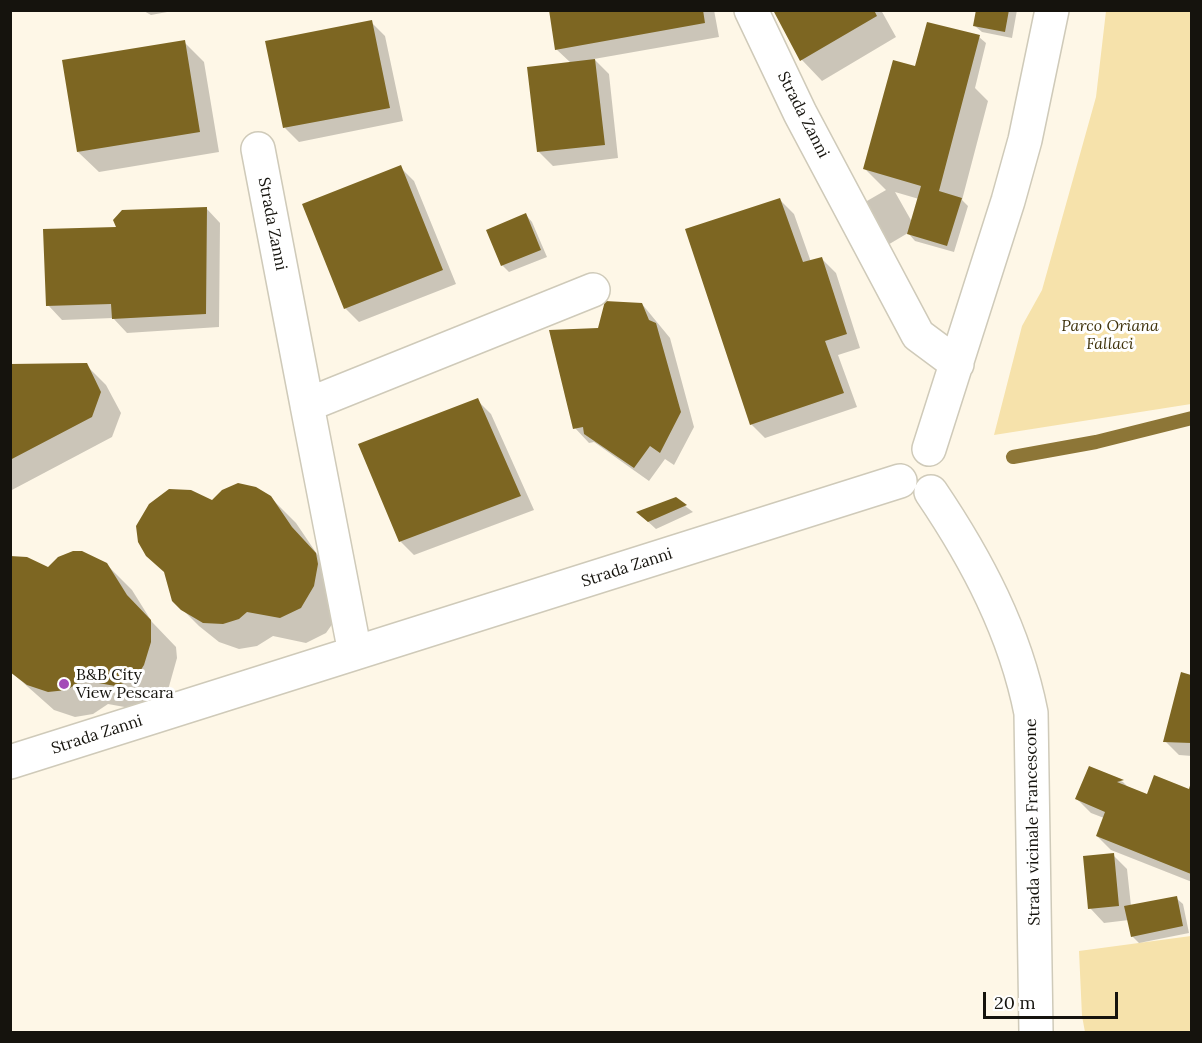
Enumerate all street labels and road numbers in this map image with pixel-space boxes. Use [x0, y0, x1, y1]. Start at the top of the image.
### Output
street label: Strada Zanni [773, 69, 833, 161]
street label: Strada Zanni [254, 176, 290, 272]
street label: Strada Zanni [579, 544, 675, 592]
street label: Strada Zanni [49, 711, 145, 759]
street label: Strada vicinale Francescone [1022, 718, 1044, 926]

